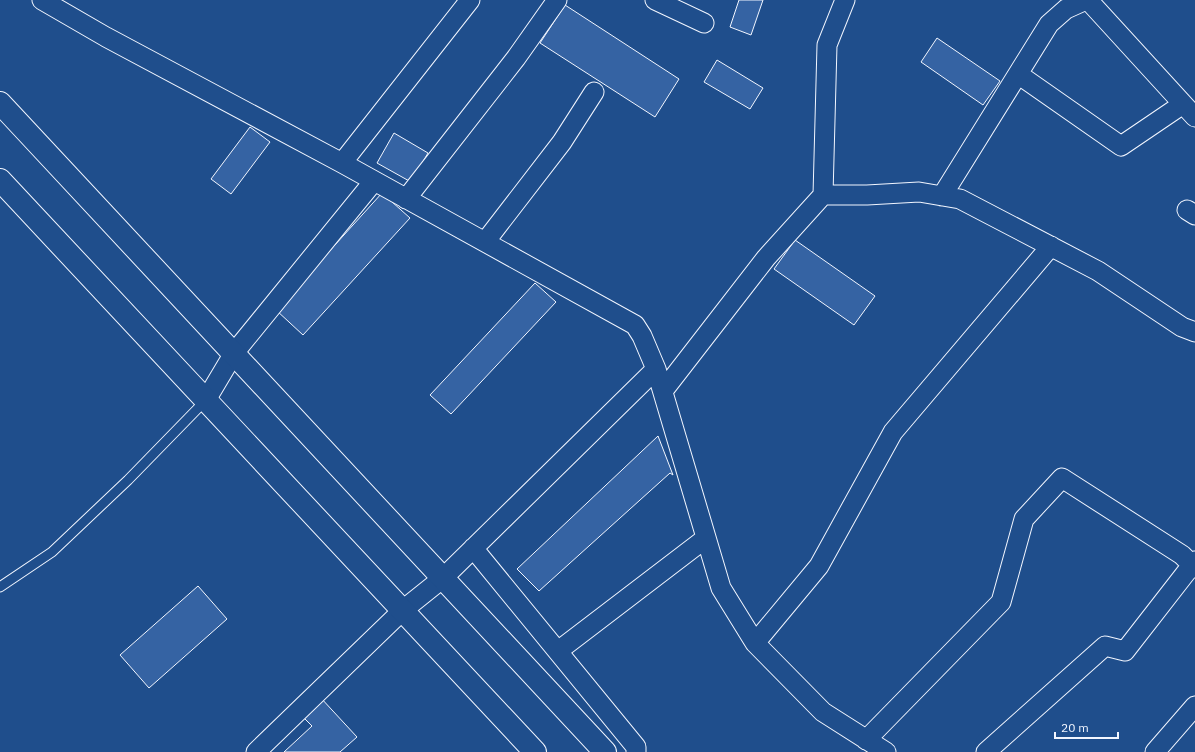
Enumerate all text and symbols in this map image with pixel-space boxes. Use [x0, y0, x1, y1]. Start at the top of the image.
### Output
scale bar [1055, 714, 1118, 740]
text: 20 m [1061, 720, 1089, 735]

